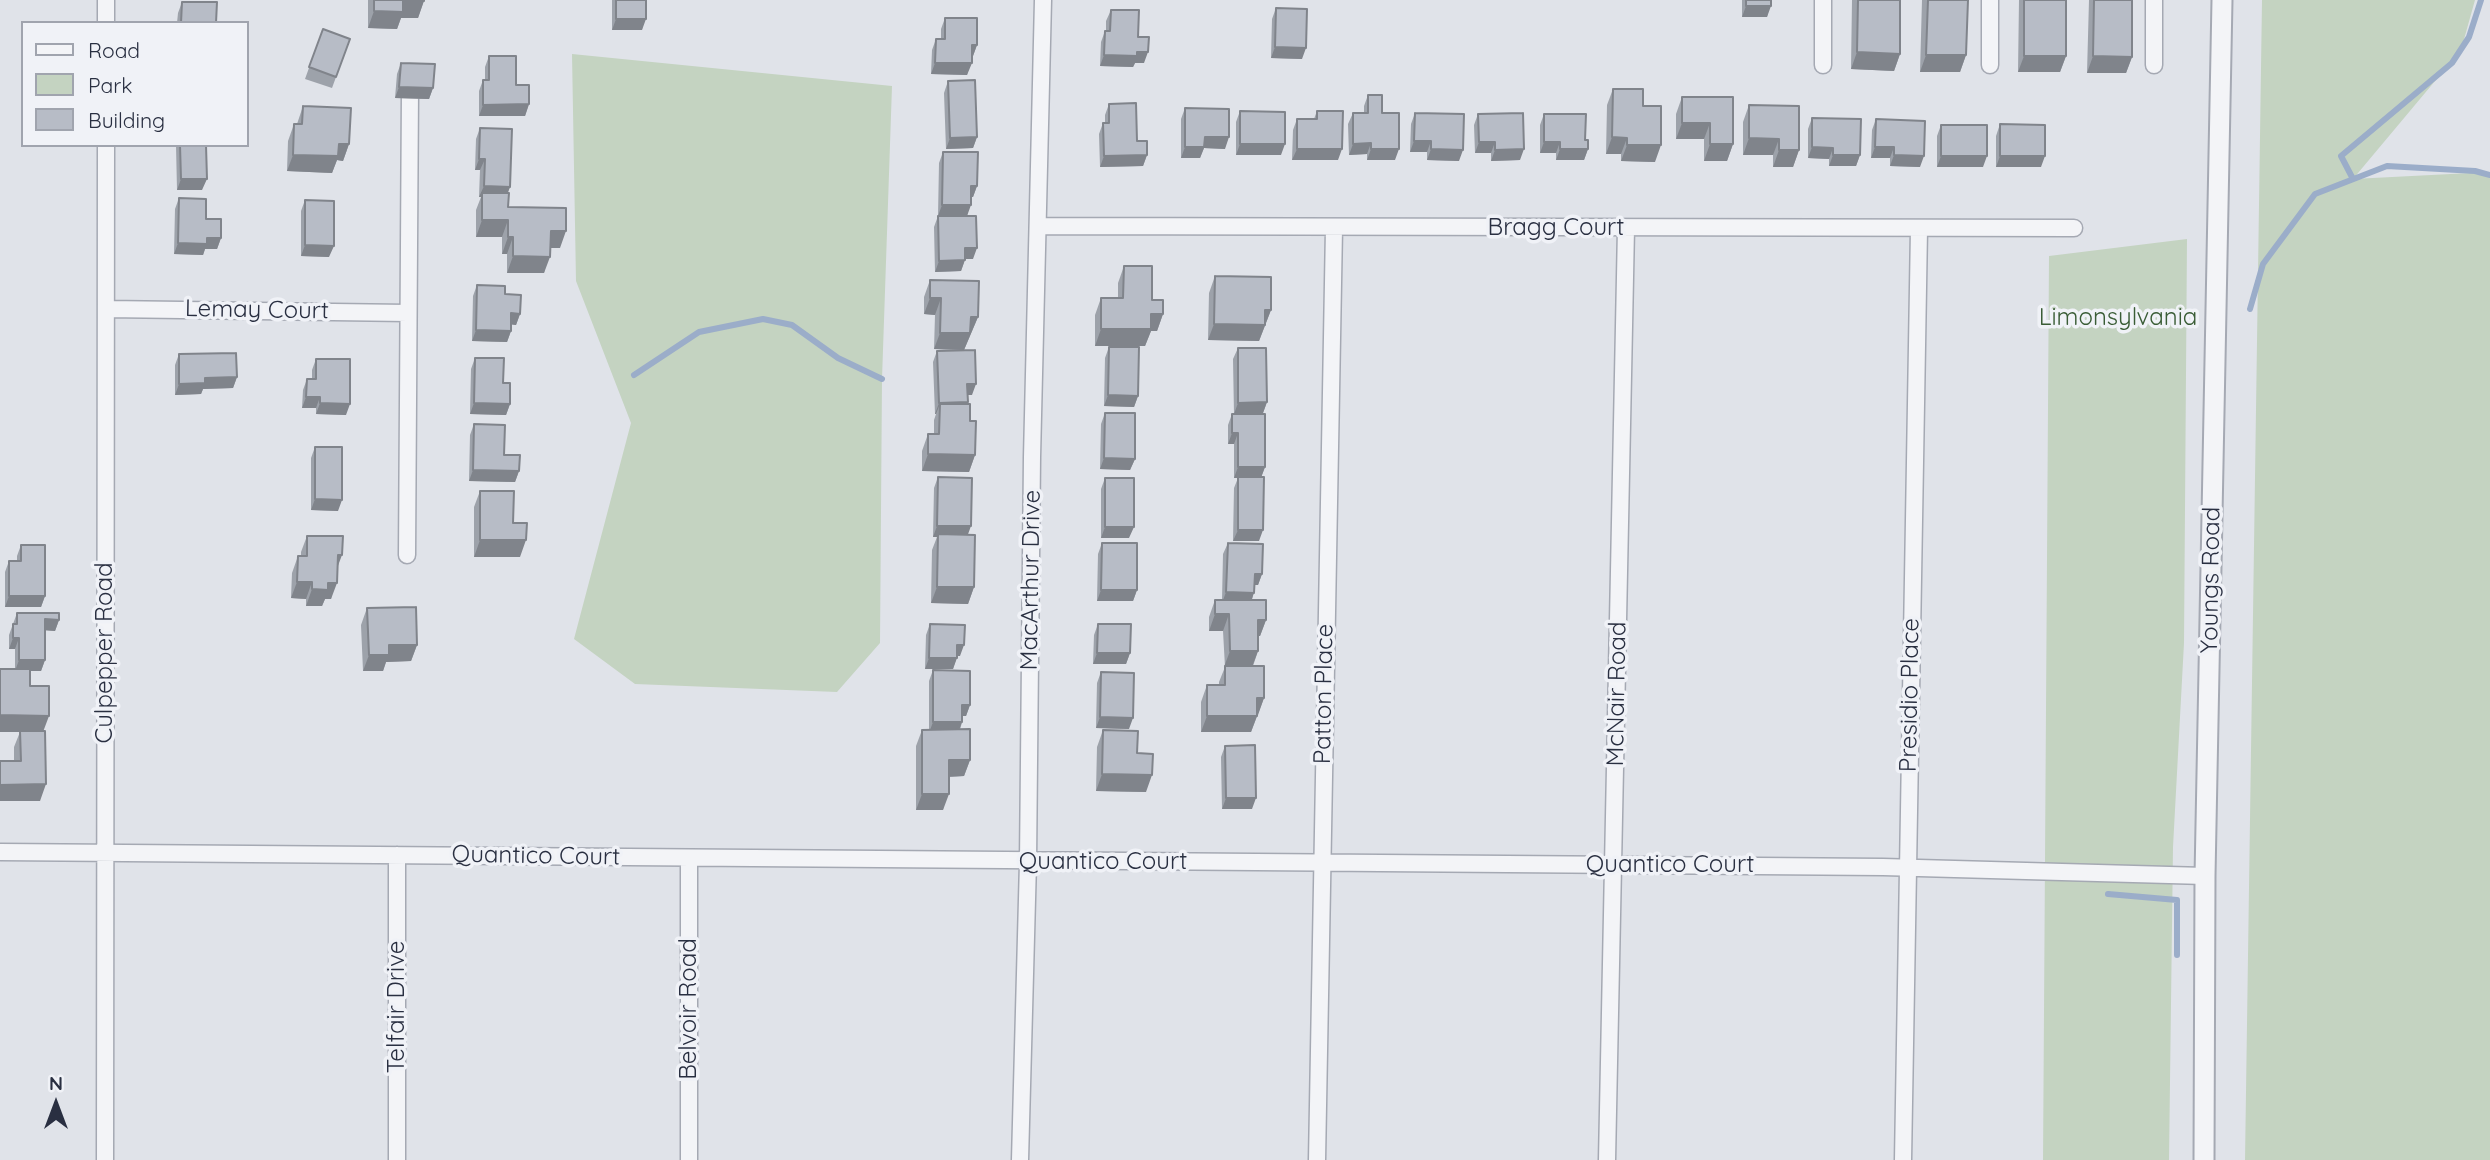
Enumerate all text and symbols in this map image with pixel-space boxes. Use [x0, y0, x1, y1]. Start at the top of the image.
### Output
legend [21, 21, 248, 147]
text: Road [88, 37, 140, 63]
text: Park [88, 72, 132, 98]
text: Building [88, 107, 165, 133]
street label: Bragg Court [1488, 214, 1624, 242]
street label: Lemay Court [185, 294, 329, 326]
park label: Limonsylvania [2039, 304, 2197, 332]
street label: MacArthur Drive [1015, 489, 1047, 671]
street label: Youngs Road [2195, 506, 2227, 654]
street label: Culpepper Road [91, 563, 119, 743]
street label: Presidio Place [1894, 618, 1926, 772]
street label: McNair Road [1601, 621, 1633, 767]
street label: Patton Place [1308, 624, 1340, 764]
street label: Quantico Court [451, 840, 621, 872]
street label: Quantico Court [1019, 848, 1187, 876]
street label: Quantico Court [1586, 851, 1754, 879]
street label: Belvoir Road [675, 938, 703, 1080]
street label: Telfair Drive [383, 941, 411, 1073]
north arrow [21, 1069, 91, 1139]
text: N [49, 1071, 63, 1095]

